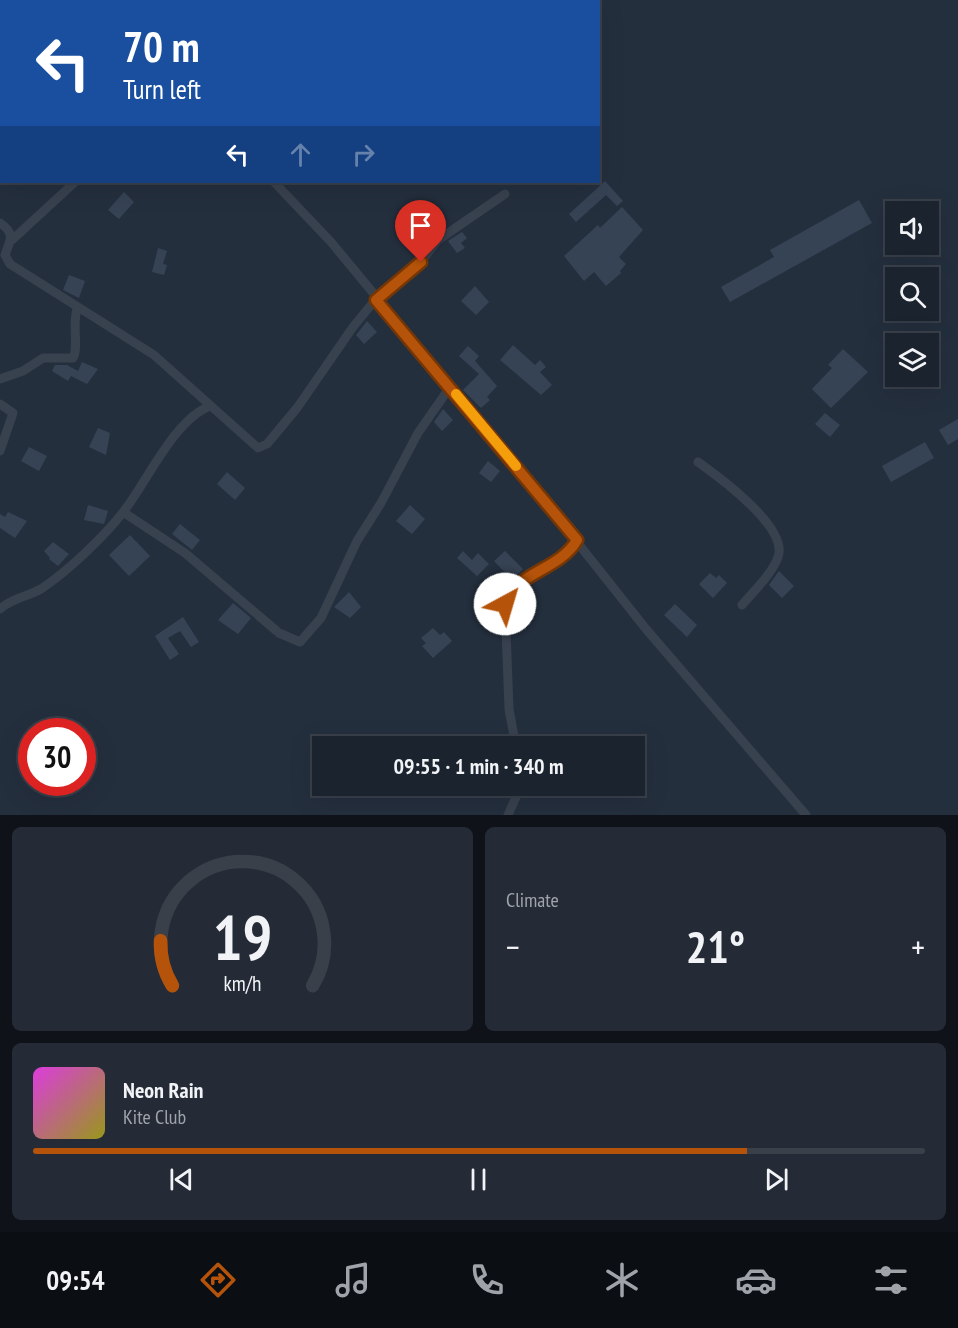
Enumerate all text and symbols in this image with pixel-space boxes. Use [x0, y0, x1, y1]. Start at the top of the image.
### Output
text: 70 m [123, 19, 200, 74]
icon: left [24, 24, 102, 102]
text: Turn left [123, 72, 201, 106]
icon: left [221, 138, 254, 171]
icon: ahead [284, 138, 317, 171]
icon: right [347, 138, 380, 171]
pin [395, 200, 446, 262]
map controls [885, 201, 939, 387]
button: sound [885, 201, 939, 255]
icon: arrive [404, 209, 437, 242]
button: search [885, 267, 939, 321]
button: layers [885, 333, 939, 387]
position arrow [473, 572, 537, 636]
speed limit sign: 30 [18, 718, 96, 796]
text: 09:55 · 1 min · 340 m [393, 752, 564, 780]
text: Climate [506, 887, 559, 913]
text: 19 [213, 896, 272, 977]
text: 21° [686, 917, 745, 975]
text: − [506, 925, 520, 968]
text: + [911, 925, 925, 968]
text: km/h [223, 969, 262, 997]
text: Neon Rain [123, 1076, 203, 1104]
text: Kite Club [123, 1104, 186, 1130]
icon: previous [165, 1163, 198, 1196]
icon: pause [462, 1163, 495, 1196]
icon: next [760, 1163, 793, 1196]
icon: directions [197, 1259, 239, 1301]
icon: music [332, 1259, 374, 1301]
icon: phone [466, 1259, 508, 1301]
icon: climate [601, 1259, 643, 1301]
icon: car [735, 1259, 777, 1301]
icon: filters [870, 1259, 912, 1301]
text: 09:54 [46, 1263, 105, 1297]

